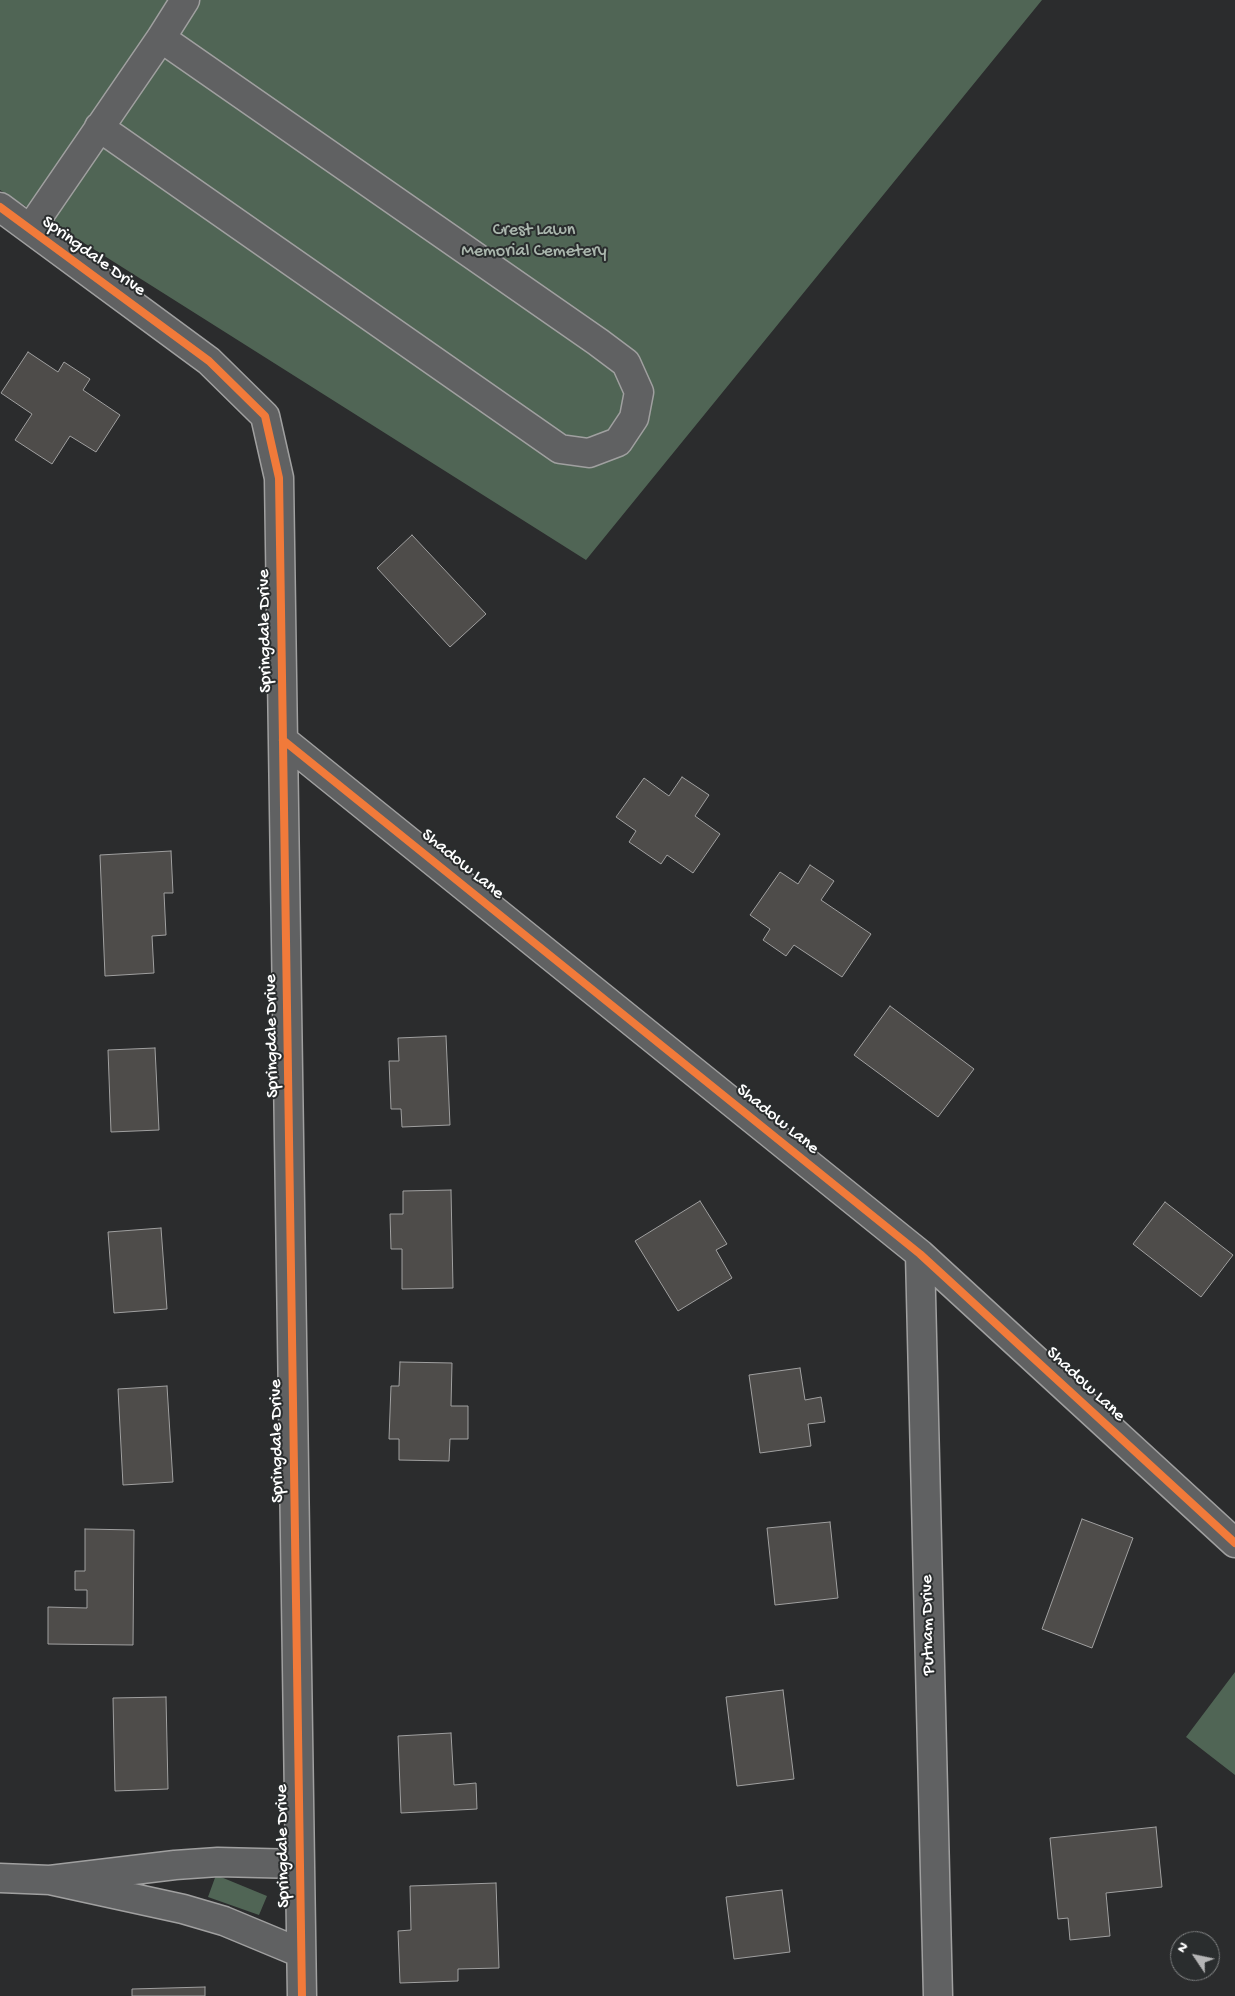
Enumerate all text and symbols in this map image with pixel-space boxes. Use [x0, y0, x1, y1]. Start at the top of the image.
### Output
street label: Springdale Drive [37, 212, 149, 302]
park label: Crest Lawn Memorial Cemetery [461, 220, 607, 262]
street label: Springdale Drive [254, 569, 278, 693]
street label: Shadow Lane [416, 825, 508, 905]
street label: Springdale Drive [261, 974, 285, 1098]
street label: Shadow Lane [731, 1080, 823, 1160]
street label: Shadow Lane [1041, 1343, 1129, 1427]
street label: Springdale Drive [266, 1379, 290, 1503]
street label: Putnam Drive [917, 1575, 941, 1675]
street label: Springdale Drive [272, 1784, 296, 1908]
north arrow [1170, 1931, 1220, 1981]
text: N [1173, 1939, 1193, 1956]

